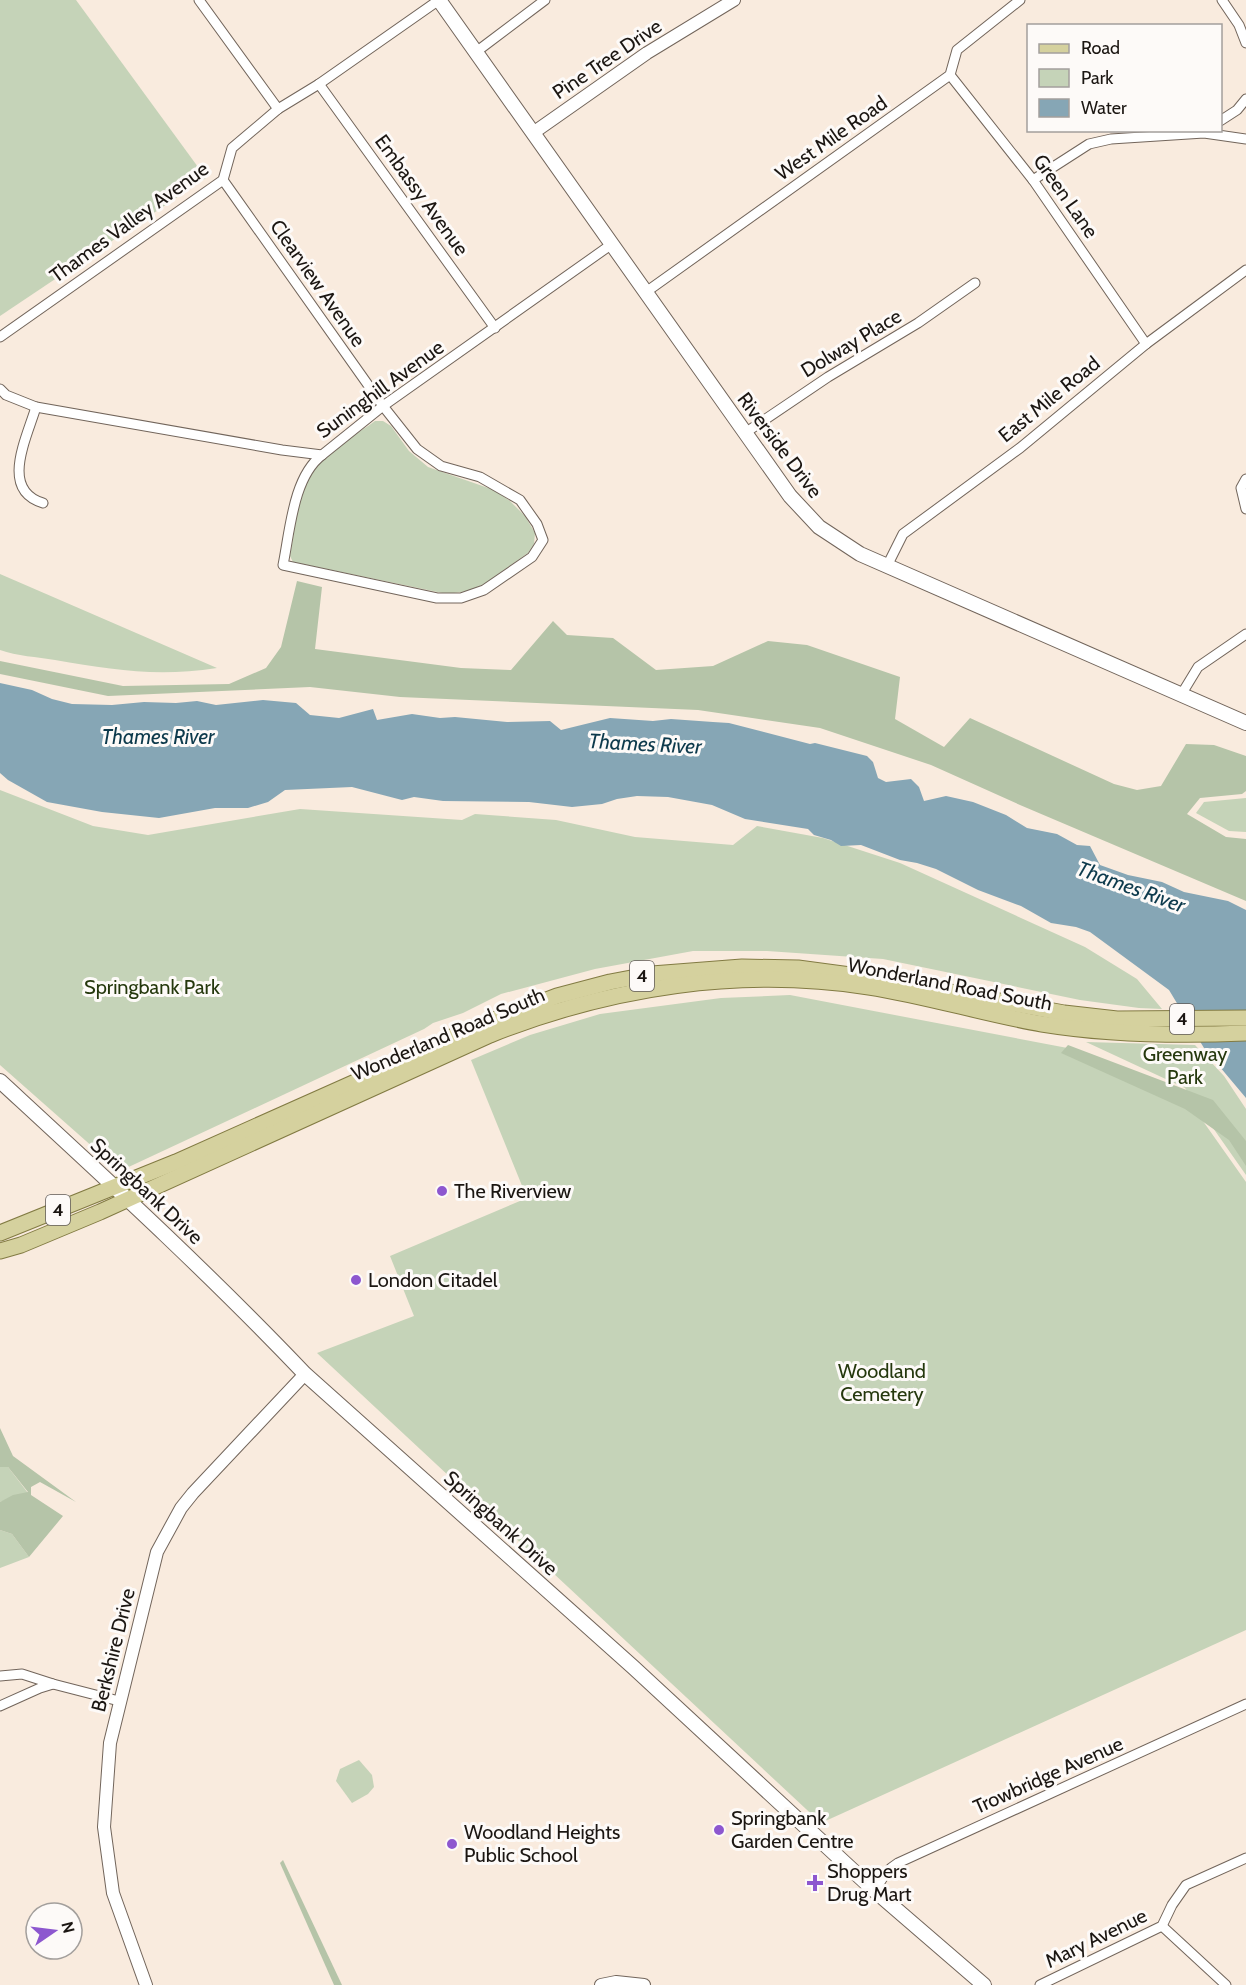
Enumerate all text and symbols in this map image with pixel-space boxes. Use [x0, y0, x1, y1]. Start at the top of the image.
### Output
street label: Pine Tree Drive [548, 14, 666, 104]
legend [1027, 24, 1222, 132]
text: Road [1081, 37, 1120, 59]
text: Park [1081, 67, 1114, 89]
street label: West Mile Road [770, 91, 892, 185]
text: Water [1081, 97, 1127, 119]
street label: Embassy Avenue [370, 130, 474, 260]
street label: Green Lane [1028, 150, 1104, 242]
street label: Thames Valley Avenue [45, 156, 213, 288]
street label: Clearview Avenue [265, 215, 371, 351]
street label: Dolway Place [796, 304, 906, 382]
street label: Suninghill Avenue [312, 335, 448, 443]
street label: East Mile Road [994, 351, 1104, 447]
street label: Riverside Drive [733, 388, 827, 502]
water label: Thames River [101, 724, 216, 749]
water label: Thames River [588, 728, 704, 759]
water label: Thames River [1074, 855, 1190, 918]
street label: Wonderland Road South [846, 952, 1054, 1016]
road number: 4 [630, 961, 654, 991]
park label: Springbank Park [84, 975, 220, 999]
street label: Wonderland Road South [348, 982, 548, 1086]
road number: 4 [1170, 1004, 1194, 1034]
park label: Greenway Park [1143, 1042, 1227, 1089]
street label: Springbank Drive [86, 1133, 208, 1249]
place label: The Riverview [454, 1179, 572, 1203]
marker: The Riverview [435, 1184, 449, 1198]
road number: 4 [46, 1195, 70, 1225]
place label: London Citadel [368, 1268, 498, 1292]
marker: London Citadel [349, 1273, 363, 1287]
park label: Woodland Cemetery [838, 1359, 926, 1406]
street label: Springbank Drive [439, 1466, 563, 1580]
street label: Berkshire Drive [86, 1586, 140, 1714]
street label: Trowbridge Avenue [969, 1731, 1127, 1819]
place label: Springbank Garden Centre [731, 1806, 853, 1853]
place label: Woodland Heights Public School [464, 1820, 620, 1867]
marker: Springbank Garden Centre [712, 1823, 726, 1837]
marker: Woodland Heights Public School [445, 1837, 459, 1851]
place label: Shoppers Drug Mart [827, 1859, 912, 1906]
marker: Shoppers Drug Mart [808, 1876, 822, 1890]
north arrow [24, 1901, 84, 1961]
street label: Mary Avenue [1041, 1903, 1151, 1973]
text: N [57, 1920, 79, 1935]

